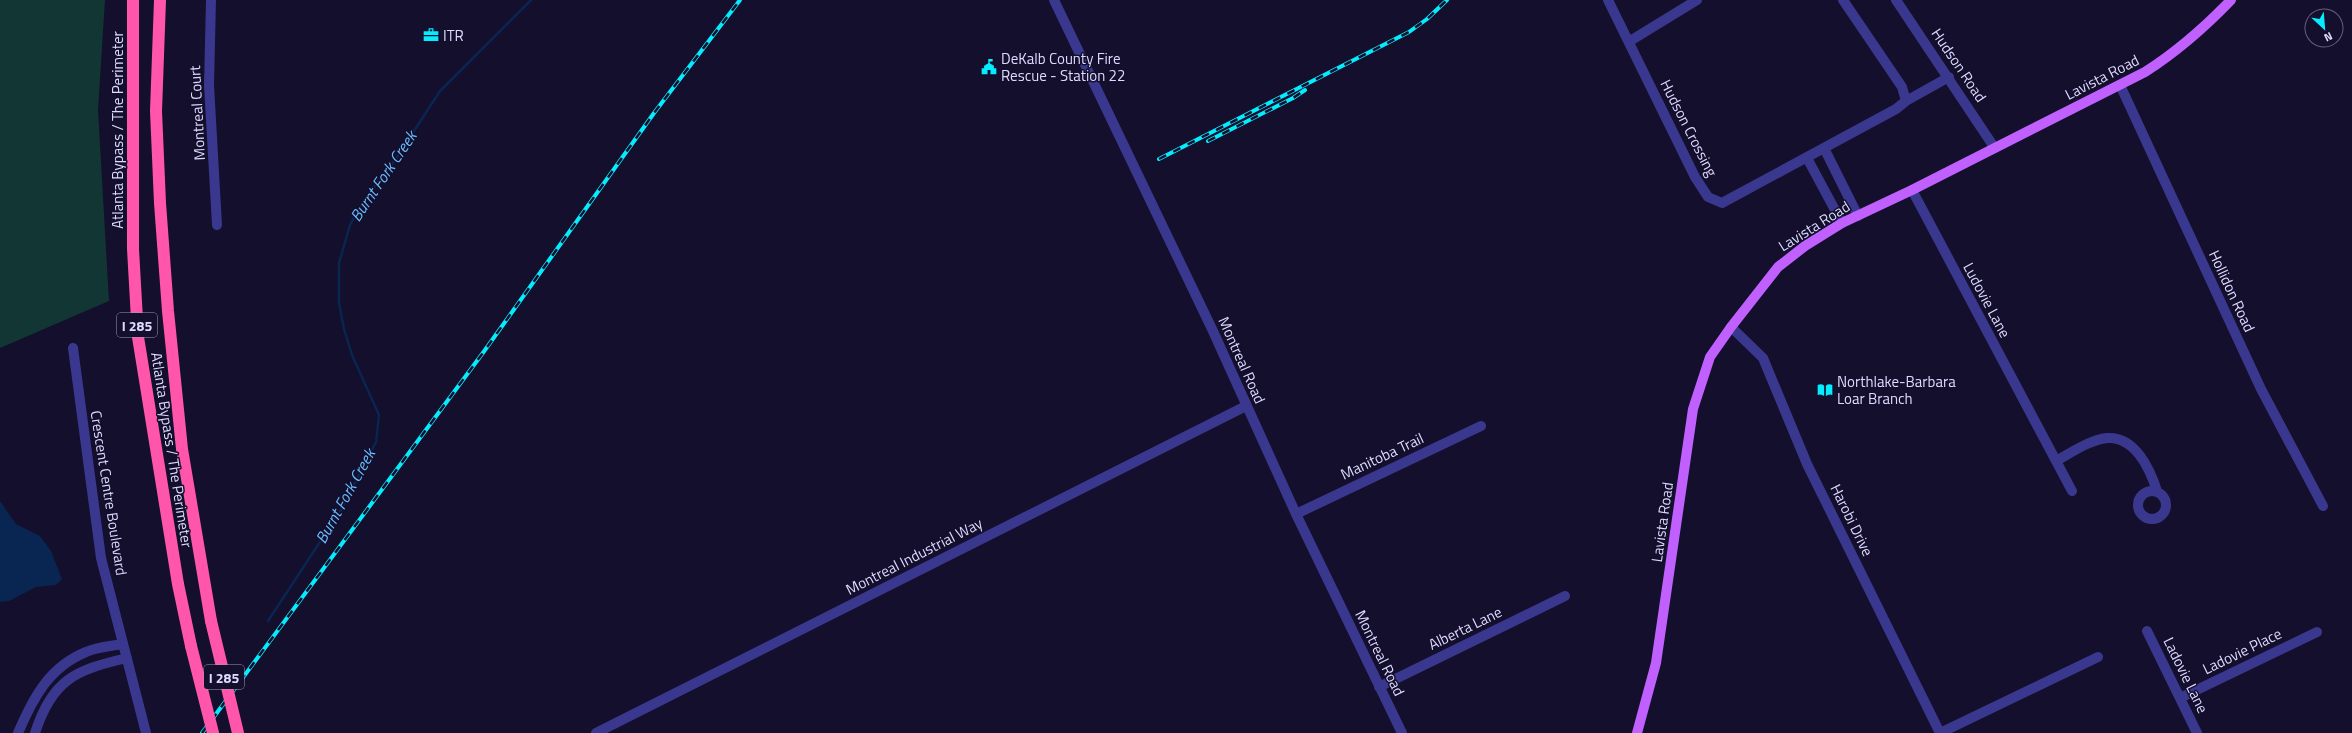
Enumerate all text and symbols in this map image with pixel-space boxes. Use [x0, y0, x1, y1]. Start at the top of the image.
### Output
north arrow [2304, 8, 2344, 48]
street label: Hudson Road [1926, 23, 1992, 107]
place label: ITR [443, 24, 464, 47]
office icon: ITR [422, 26, 440, 44]
text: N [2321, 28, 2335, 46]
street label: Atlanta Bypass / The Perimeter [106, 31, 129, 229]
place label: DeKalb County Fire Rescue - Station 22 [1001, 47, 1125, 87]
street label: Lavista Road [2061, 48, 2143, 106]
public building icon: DeKalb County Fire Rescue - Station 22 [980, 58, 998, 76]
street label: Montreal Court [183, 64, 211, 161]
street label: Hudson Crossing [1655, 75, 1724, 181]
water label: Burnt Fork Creek [344, 124, 423, 226]
street label: Lavista Road [1774, 195, 1854, 257]
street label: Hollidon Road [2203, 246, 2261, 336]
street label: Ludovie Lane [1957, 258, 2017, 342]
road number: I 285 [117, 313, 157, 337]
street label: Montreal Road [1213, 313, 1271, 407]
street label: Atlanta Bypass / The Perimeter [145, 351, 199, 549]
place label: Northlake-Barbara Loar Branch [1837, 370, 1956, 410]
library icon: Northlake-Barbara Loar Branch [1816, 381, 1834, 399]
street label: Crescent Centre Boulevard [85, 409, 133, 577]
street label: Manitoba Trail [1337, 427, 1427, 485]
water label: Burnt Fork Creek [309, 443, 382, 548]
street label: Lavista Road [1645, 480, 1679, 564]
street label: Harobi Drive [1825, 480, 1879, 560]
street label: Montreal Industrial Way [842, 511, 986, 601]
street label: Alberta Lane [1424, 600, 1506, 656]
street label: Montreal Road [1349, 606, 1411, 700]
street label: Ladovie Place [2198, 622, 2286, 680]
street label: Ladovie Lane [2158, 633, 2214, 717]
road number: I 285 [204, 665, 244, 689]

